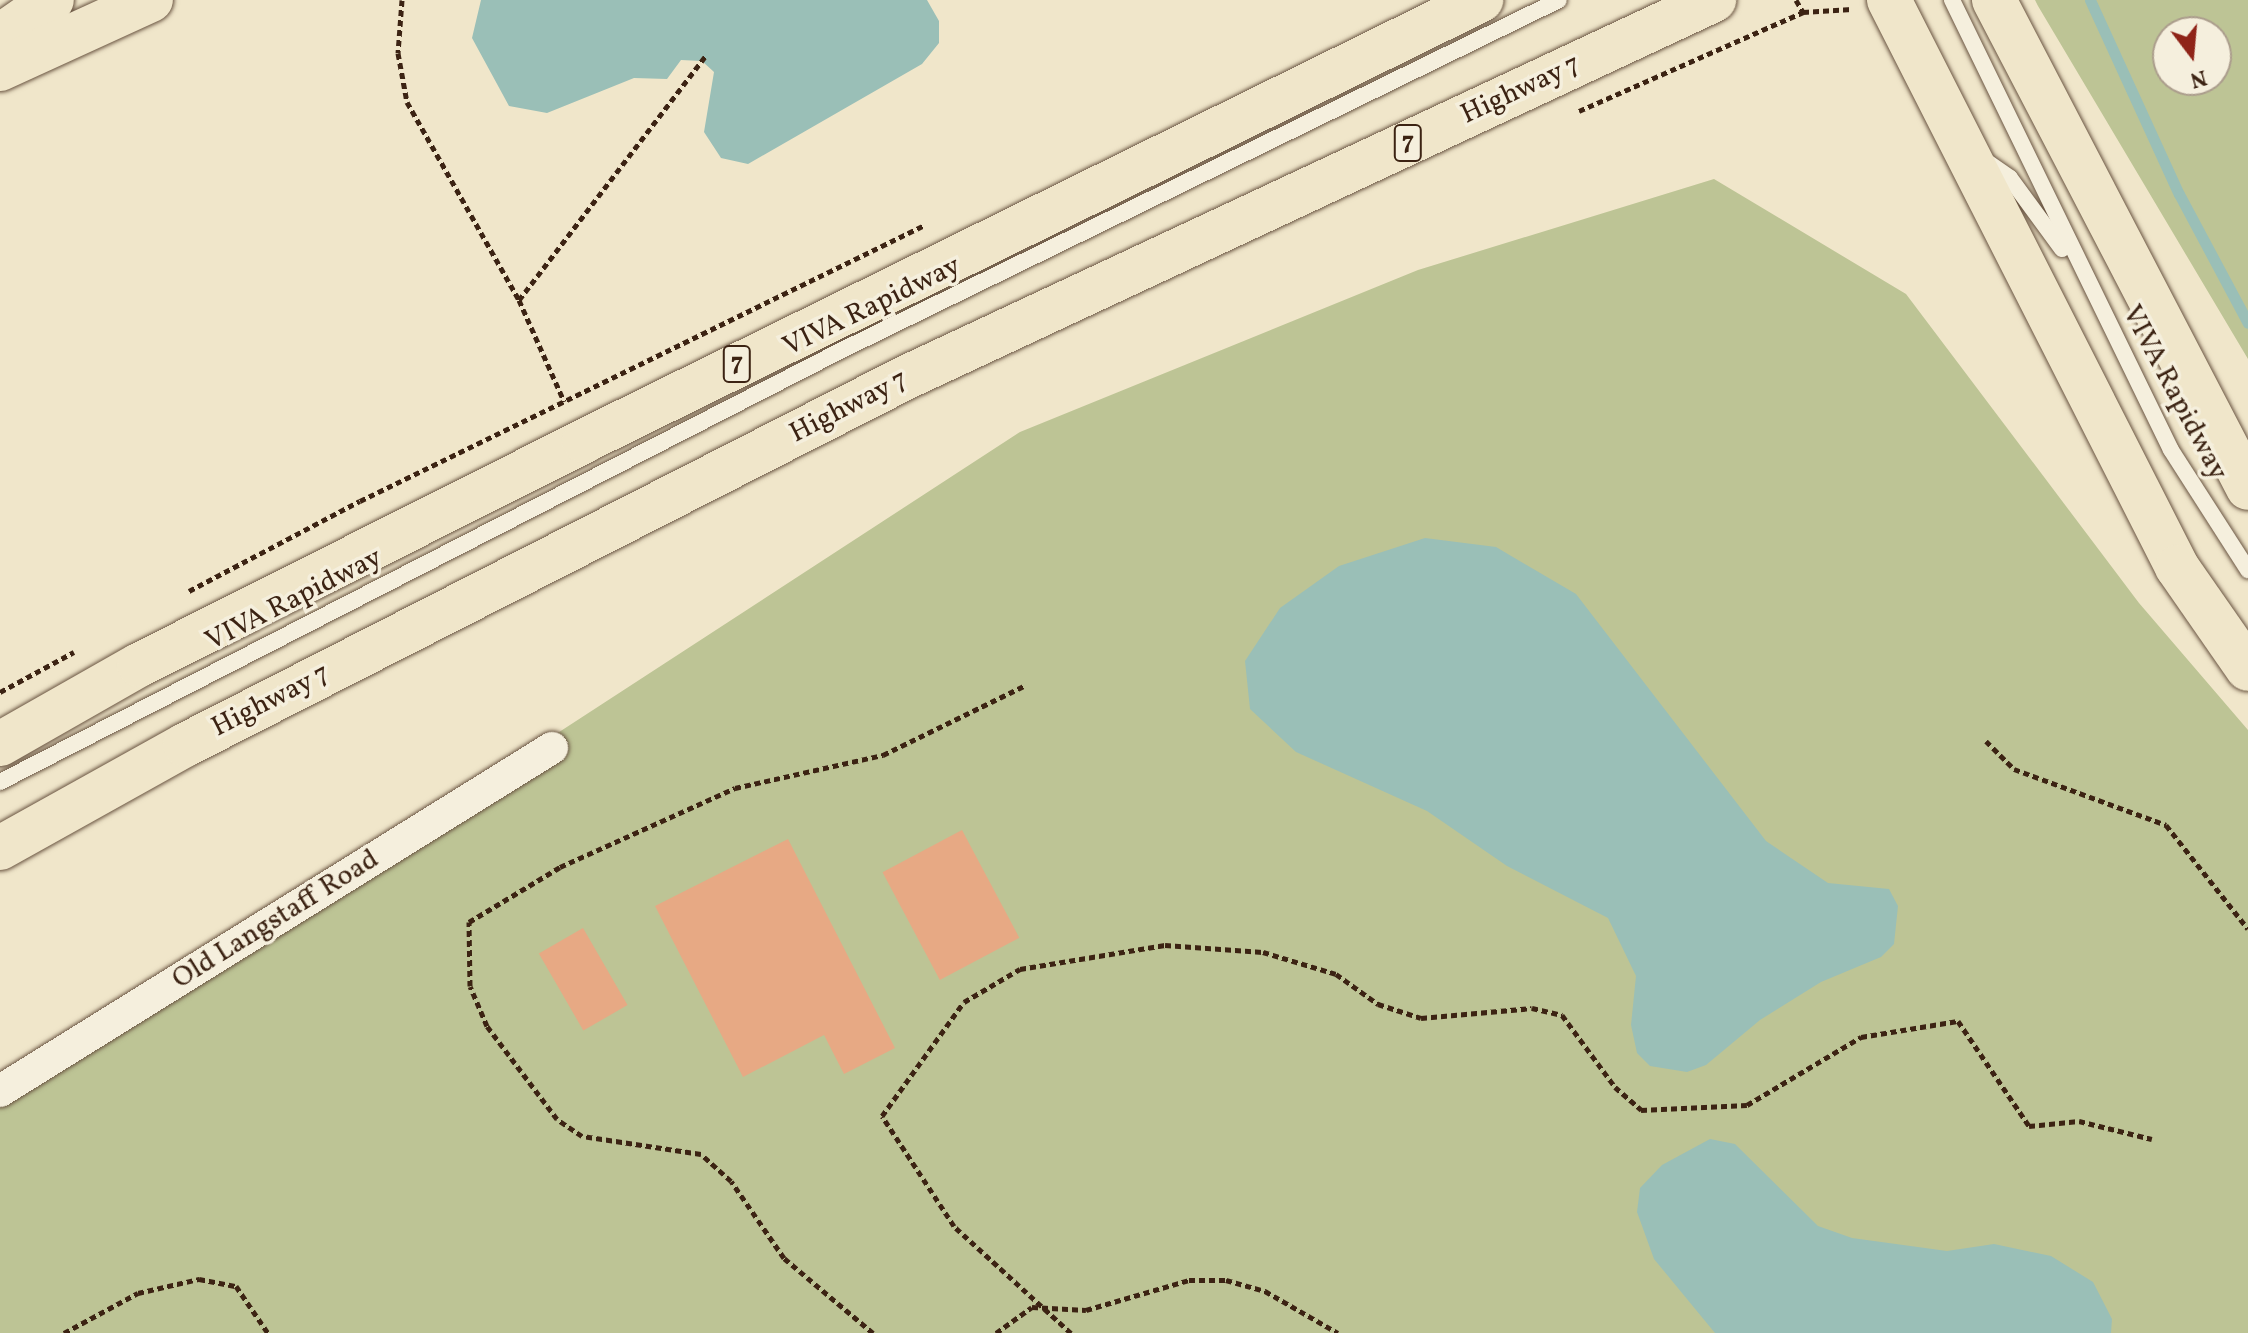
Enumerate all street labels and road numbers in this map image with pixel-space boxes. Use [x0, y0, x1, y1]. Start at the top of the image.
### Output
street label: Highway 7 [1456, 48, 1586, 132]
road number: 7 [1392, 121, 1424, 165]
street label: VIVA Rapidway [778, 250, 966, 364]
street label: VIVA Rapidway [2114, 300, 2234, 486]
road number: 7 [721, 342, 753, 386]
street label: Highway 7 [784, 363, 914, 451]
street label: VIVA Rapidway [200, 541, 388, 659]
street label: Highway 7 [206, 657, 336, 745]
street label: Old Langstaff Road [168, 844, 384, 996]

